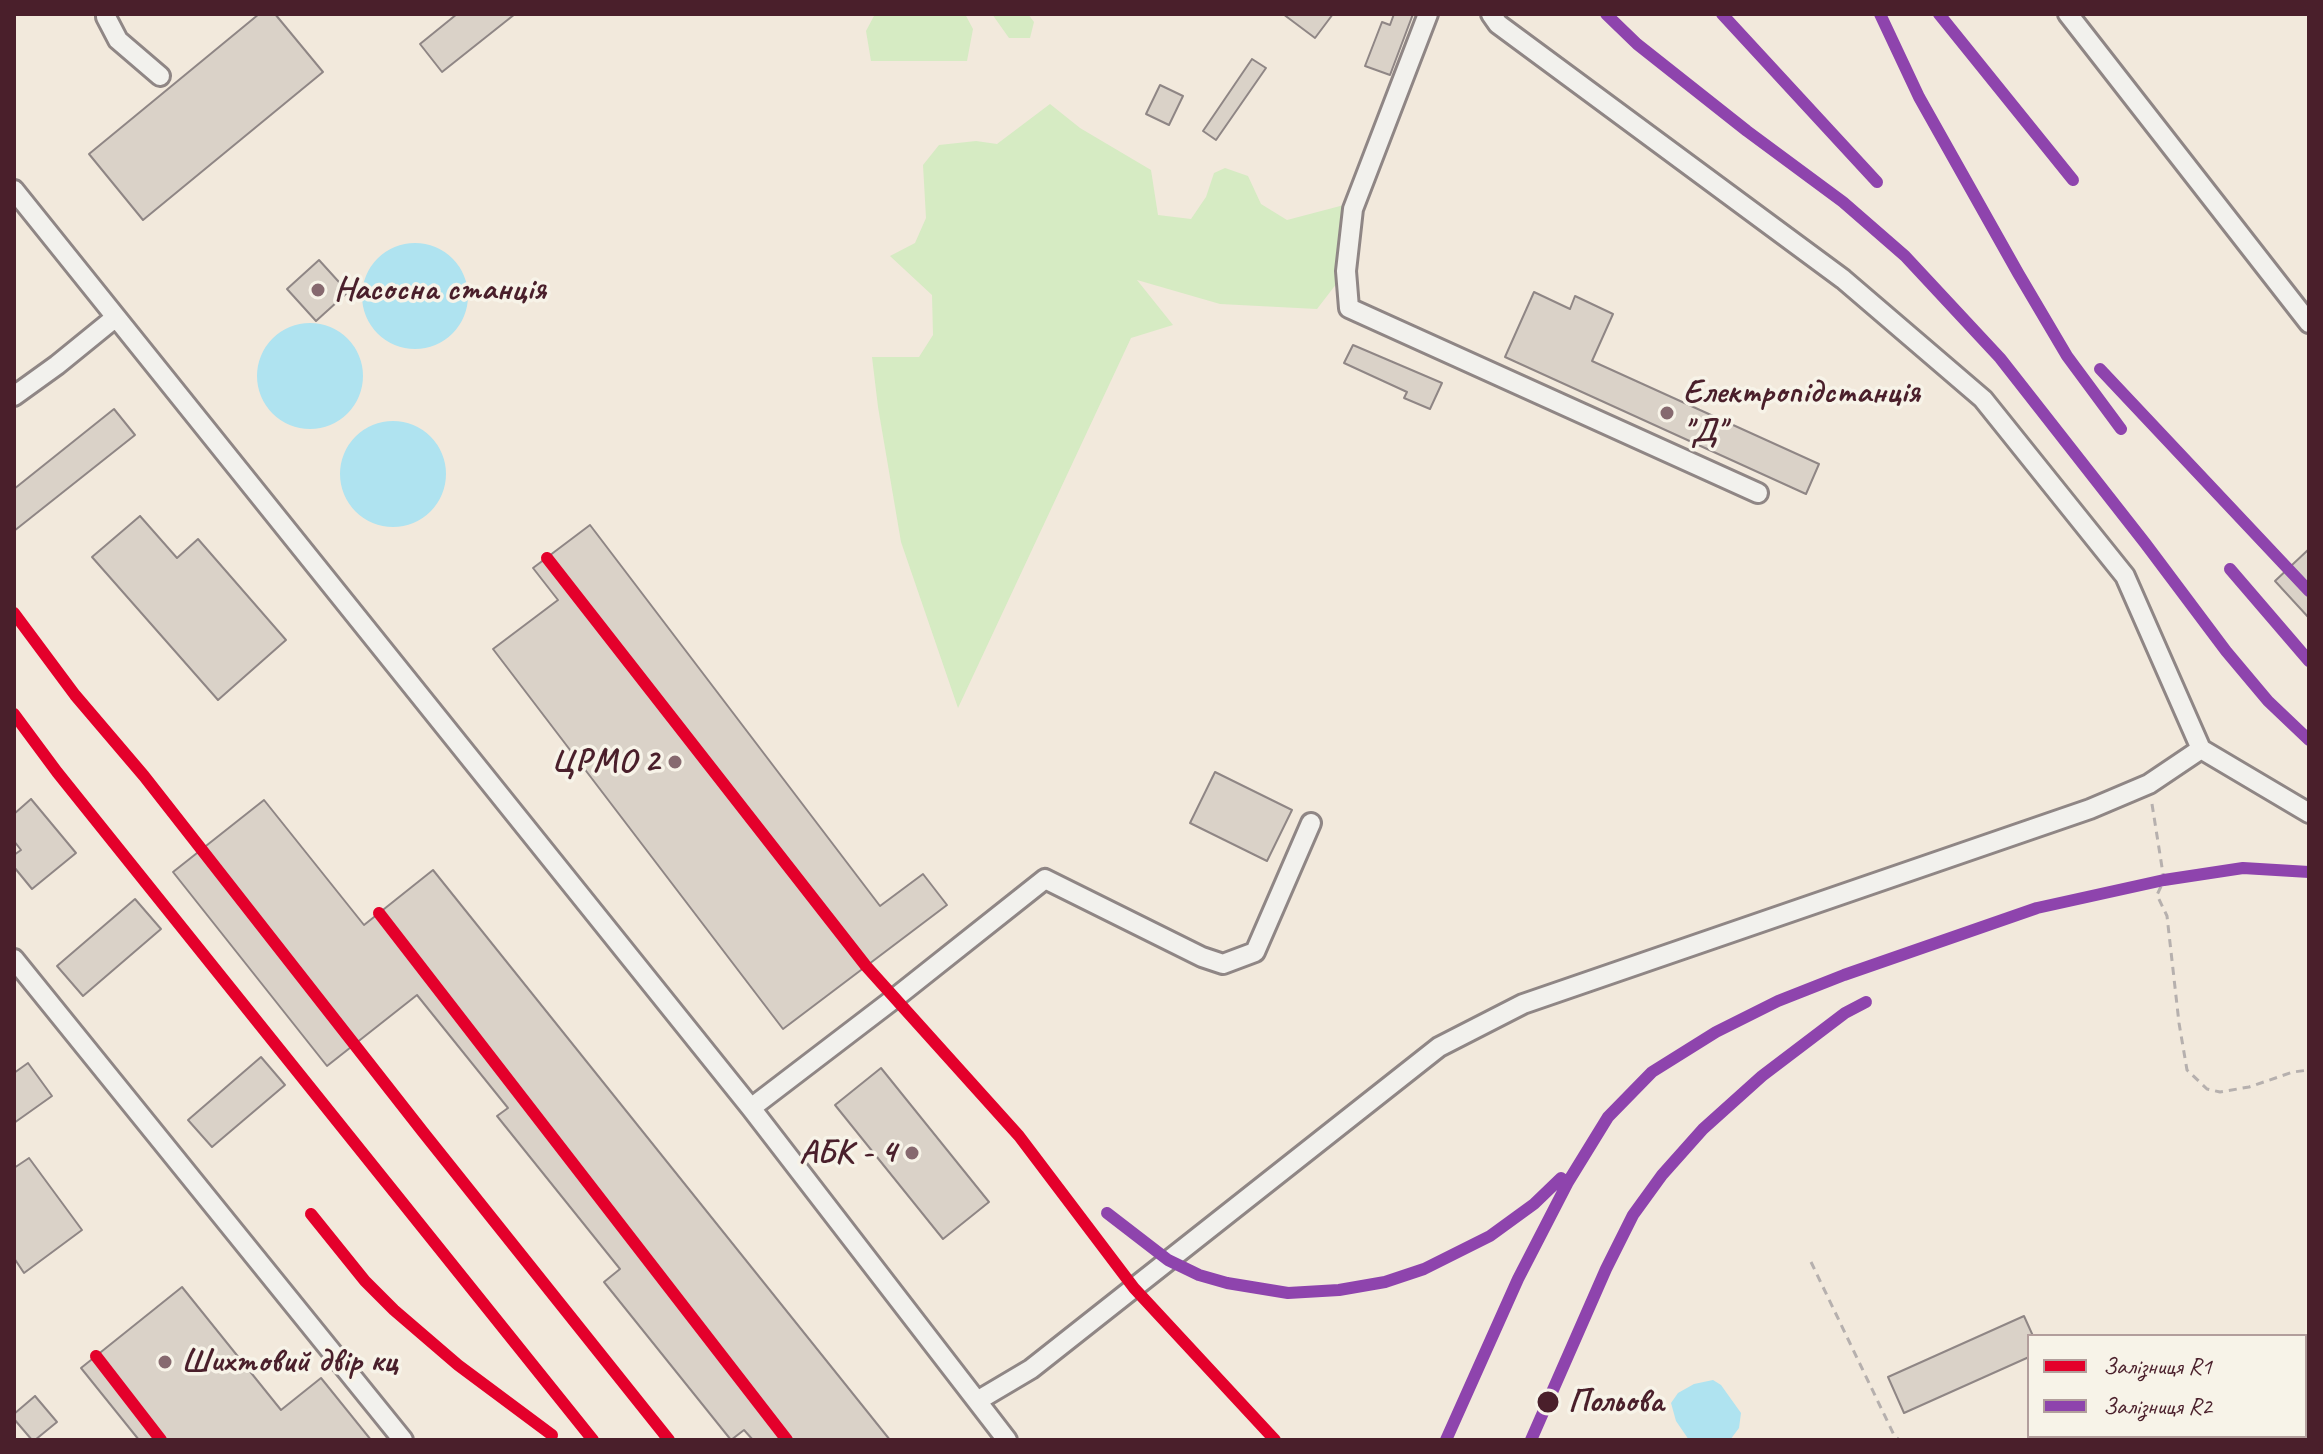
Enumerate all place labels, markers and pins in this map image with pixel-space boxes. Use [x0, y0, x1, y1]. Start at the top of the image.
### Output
place label: Насосна станція [334, 270, 546, 310]
marker: Насосна станція [309, 281, 327, 299]
place label: Електропідстанція "Д" [1683, 373, 1920, 452]
marker: Електропідстанція "Д" [1658, 404, 1676, 422]
place label: ЦРМО 2 [551, 742, 659, 782]
marker: ЦРМО 2 [666, 753, 684, 771]
place label: АБК - 4 [799, 1133, 896, 1173]
marker: АБК - 4 [903, 1144, 921, 1162]
place label: Шихтовий двір кц [181, 1342, 398, 1382]
marker: Шихтовий двір кц [156, 1353, 174, 1371]
place label: Польова [1568, 1382, 1663, 1422]
marker: Польова [1535, 1389, 1561, 1415]

